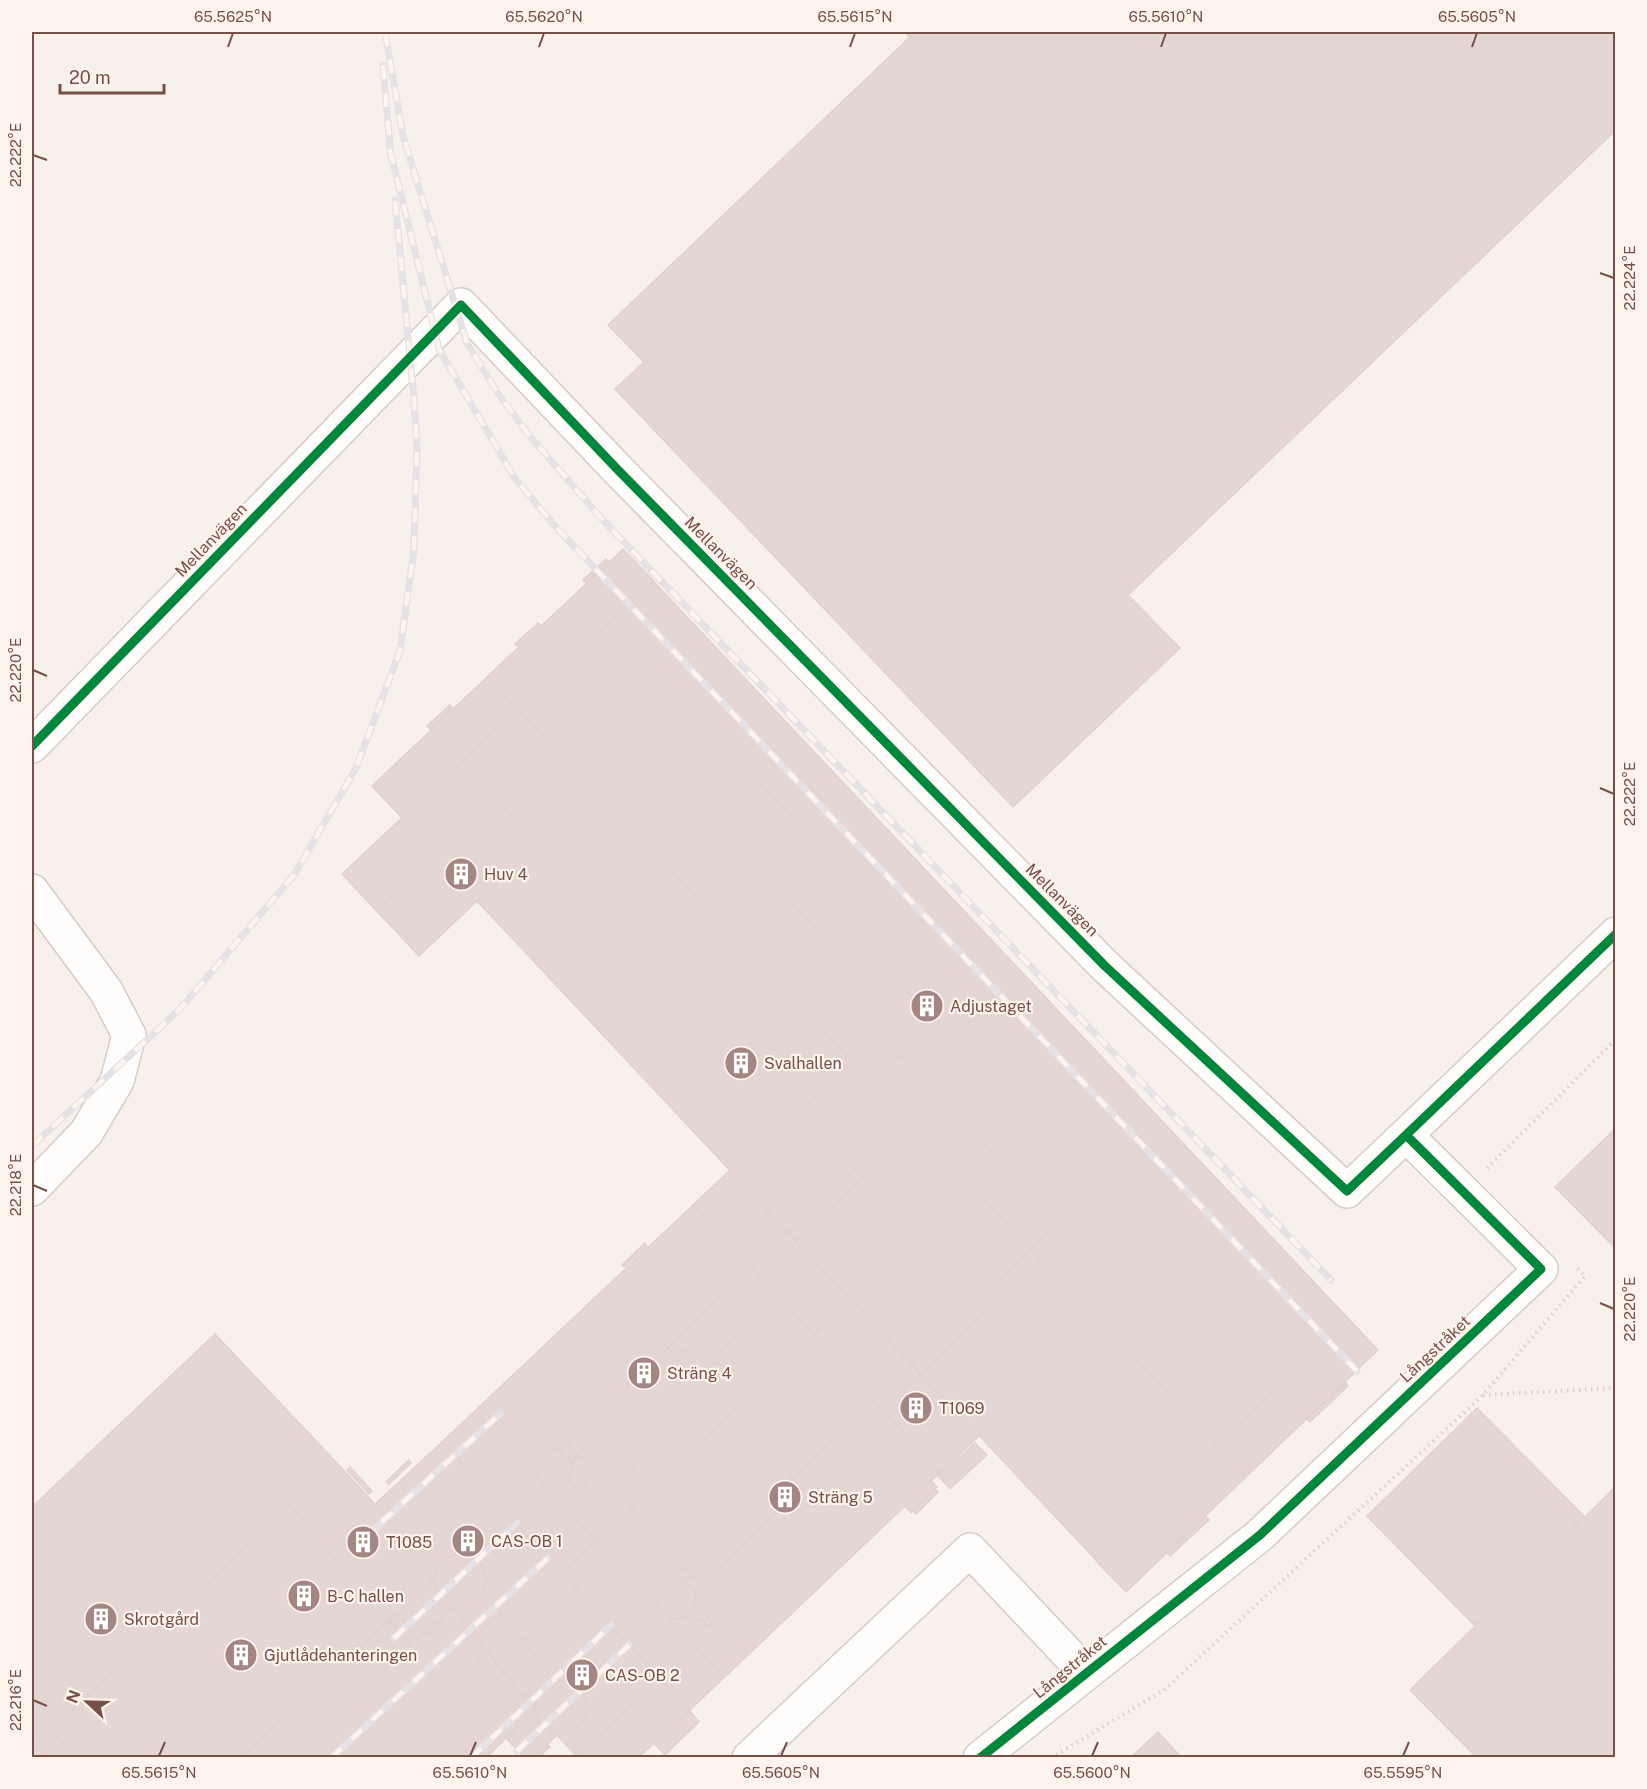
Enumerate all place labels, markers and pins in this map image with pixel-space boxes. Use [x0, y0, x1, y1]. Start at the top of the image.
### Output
building icon: Huv 4 [443, 856, 479, 892]
place label: Huv 4 [484, 865, 528, 884]
building icon: Adjustaget [909, 988, 945, 1024]
place label: Adjustaget [950, 997, 1032, 1016]
building icon: Svalhallen [723, 1045, 759, 1081]
place label: Svalhallen [764, 1054, 842, 1073]
building icon: Sträng 4 [626, 1355, 662, 1391]
place label: Sträng 4 [667, 1364, 732, 1383]
building icon: T1069 [898, 1390, 934, 1426]
place label: T1069 [939, 1399, 985, 1418]
building icon: Sträng 5 [767, 1479, 803, 1515]
place label: Sträng 5 [808, 1488, 873, 1507]
building icon: CAS-OB 1 [450, 1523, 486, 1559]
building icon: T1085 [345, 1524, 381, 1560]
place label: CAS-OB 1 [491, 1532, 563, 1551]
place label: T1085 [386, 1533, 432, 1552]
building icon: B-C hallen [286, 1578, 322, 1614]
place label: B-C hallen [327, 1587, 404, 1606]
building icon: Skrotgård [83, 1601, 119, 1637]
place label: Skrotgård [124, 1610, 199, 1629]
building icon: Gjutlådehanteringen [223, 1637, 259, 1673]
place label: Gjutlådehanteringen [264, 1646, 417, 1665]
building icon: CAS-OB 2 [564, 1657, 600, 1693]
place label: CAS-OB 2 [605, 1666, 680, 1685]

